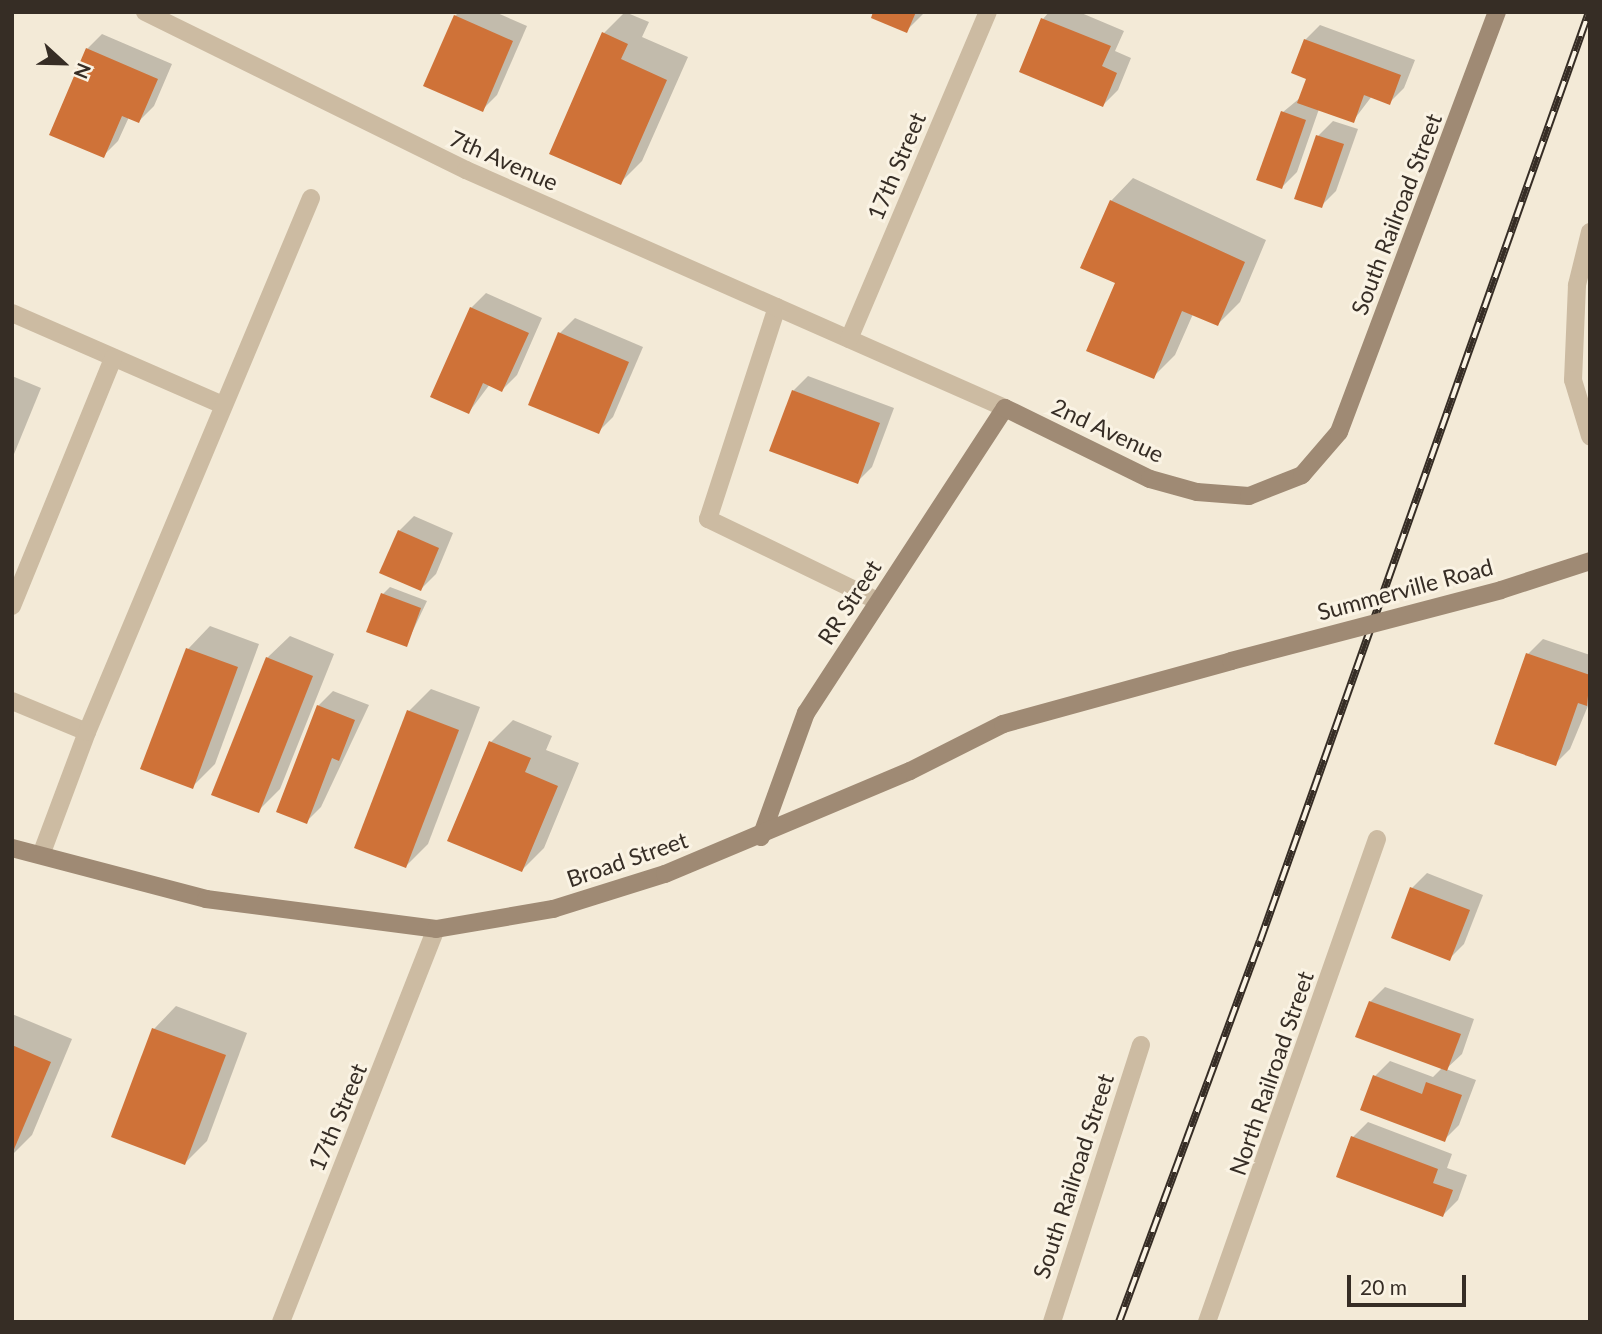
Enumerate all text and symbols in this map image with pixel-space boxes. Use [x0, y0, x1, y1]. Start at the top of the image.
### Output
north arrow [28, 28, 98, 98]
text: N [70, 60, 96, 82]
street label: 17th Street [861, 108, 931, 224]
street label: South Railroad Street [1345, 109, 1447, 319]
street label: 7th Avenue [445, 124, 563, 196]
street label: 2nd Avenue [1047, 392, 1169, 468]
street label: Summerville Road [1314, 552, 1496, 626]
street label: RR Street [811, 555, 887, 649]
street label: Broad Street [563, 825, 691, 893]
street label: North Railroad Street [1223, 967, 1319, 1179]
street label: 17th Street [302, 1059, 372, 1175]
street label: South Railroad Street [1027, 1070, 1119, 1282]
scale bar [1350, 1260, 1469, 1304]
text: 20 m [1360, 1274, 1407, 1299]

